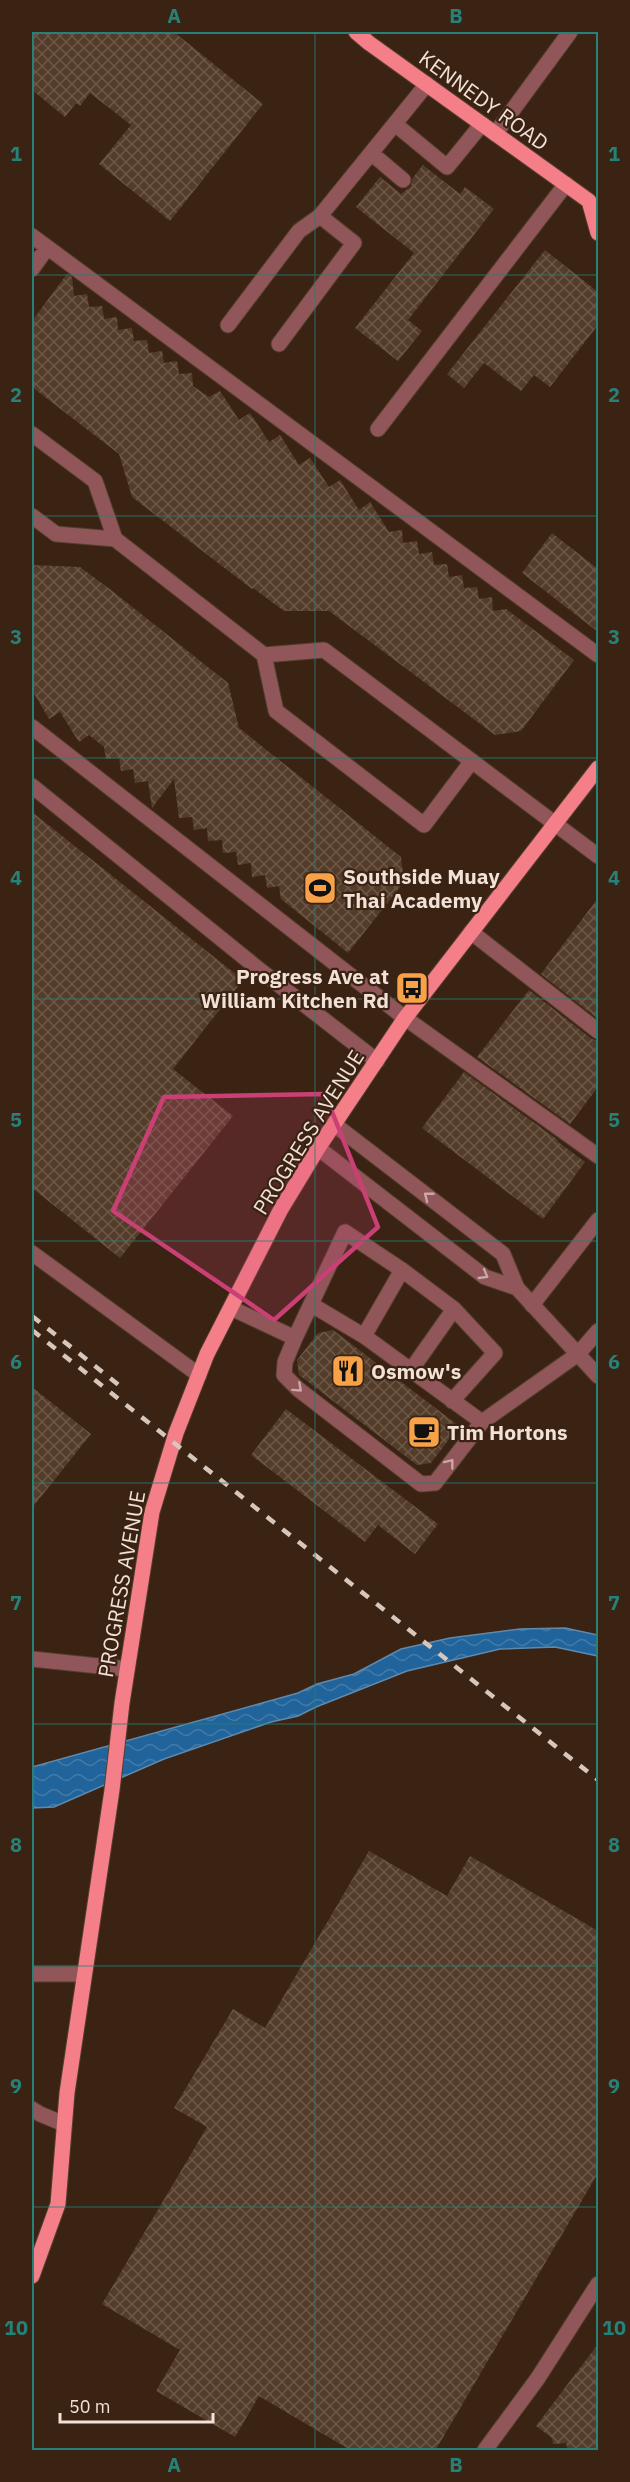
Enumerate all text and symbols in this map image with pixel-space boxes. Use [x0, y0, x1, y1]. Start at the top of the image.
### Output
text: A [167, 2, 181, 29]
text: B [449, 2, 463, 29]
street label: KENNEDY ROAD [414, 44, 554, 156]
text: 1 [10, 140, 22, 167]
text: 1 [608, 140, 620, 167]
text: 2 [10, 381, 22, 408]
text: 2 [608, 381, 620, 408]
text: 3 [10, 623, 22, 650]
text: 3 [608, 623, 620, 650]
place label: Southside Muay Thai Academy [343, 862, 501, 914]
text: 4 [10, 864, 22, 891]
text: 4 [608, 864, 620, 891]
sports icon: Southside Muay Thai Academy [302, 870, 338, 906]
place label: Progress Ave at William Kitchen Rd [200, 962, 389, 1014]
bus stop icon: Progress Ave at William Kitchen Rd [394, 970, 430, 1006]
street label: PROGRESS AVENUE [246, 1044, 370, 1220]
text: 5 [10, 1106, 22, 1133]
text: 5 [608, 1106, 620, 1133]
one-way arrow [423, 1192, 434, 1203]
one-way arrow [477, 1267, 488, 1278]
text: 6 [10, 1348, 22, 1375]
text: 6 [608, 1348, 620, 1375]
restaurant icon: Osmow's [330, 1353, 366, 1389]
place label: Osmow's [371, 1357, 461, 1385]
one-way arrow [291, 1381, 302, 1392]
cafe icon: Tim Hortons [406, 1414, 442, 1450]
place label: Tim Hortons [447, 1418, 568, 1446]
one-way arrow [443, 1459, 454, 1470]
street label: PROGRESS AVENUE [91, 1488, 151, 1680]
text: 7 [10, 1589, 22, 1616]
text: 7 [608, 1589, 620, 1616]
text: 8 [10, 1831, 22, 1858]
text: 8 [608, 1831, 620, 1858]
text: 9 [10, 2072, 22, 2099]
text: 9 [608, 2072, 620, 2099]
text: 10 [4, 2314, 28, 2341]
text: 10 [602, 2314, 626, 2341]
scale bar [60, 2386, 213, 2424]
text: 50 m [69, 2395, 111, 2418]
text: A [167, 2451, 181, 2478]
text: B [449, 2451, 463, 2478]

